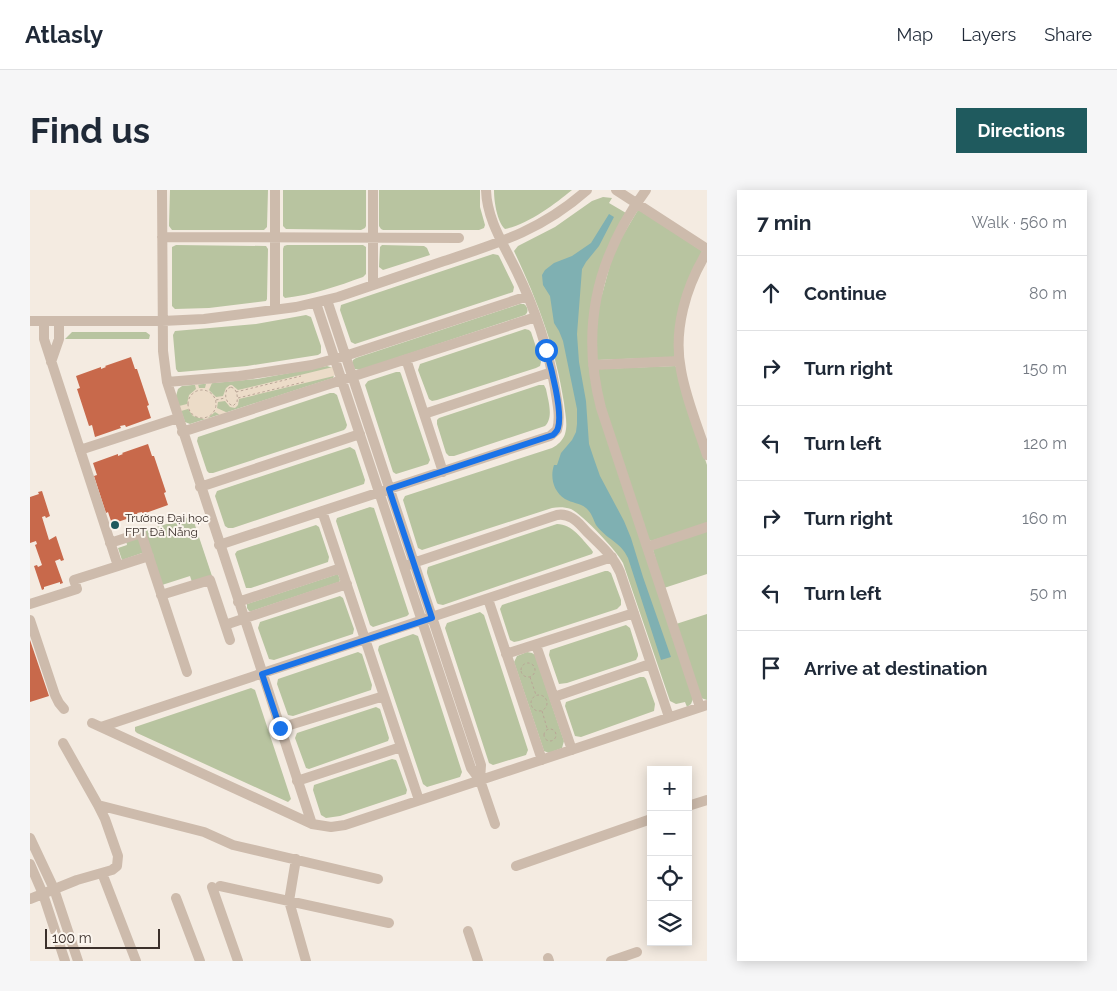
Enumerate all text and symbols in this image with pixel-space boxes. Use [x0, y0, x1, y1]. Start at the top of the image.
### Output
text: Atlasly [25, 20, 103, 49]
text: Map [897, 24, 933, 45]
text: Layers [961, 24, 1016, 45]
text: Share [1044, 24, 1092, 45]
button: Directions [956, 108, 1087, 153]
text: Find us [30, 110, 150, 151]
text: 7 min [757, 210, 811, 235]
text: Walk · 560 m [971, 213, 1067, 232]
icon: ahead [757, 279, 785, 307]
text: Continue [804, 282, 887, 304]
text: 80 m [1029, 284, 1067, 303]
route start [535, 339, 558, 362]
icon: right [757, 354, 785, 382]
text: Turn right [804, 357, 893, 379]
text: 150 m [1023, 359, 1067, 378]
icon: left [757, 429, 785, 457]
text: Turn left [804, 432, 881, 454]
text: 120 m [1023, 434, 1067, 453]
icon: right [757, 504, 785, 532]
text: Turn right [804, 507, 893, 529]
text: 160 m [1022, 509, 1067, 528]
place label: Trường Đại học FPT Đà Nẵng [125, 511, 209, 539]
marker: Trường Đại học FPT Đà Nẵng [109, 519, 121, 531]
icon: left [757, 579, 785, 607]
text: Turn left [804, 582, 881, 604]
text: 50 m [1030, 584, 1067, 603]
icon: arrive [757, 654, 785, 682]
text: Arrive at destination [804, 657, 988, 679]
route end [269, 717, 292, 740]
map controls [647, 766, 692, 946]
button: + [647, 766, 692, 811]
button: − [647, 811, 692, 856]
button: locate [647, 856, 692, 901]
button: layers [647, 901, 692, 946]
scale bar [45, 926, 160, 949]
text: 100 m [52, 930, 92, 946]

